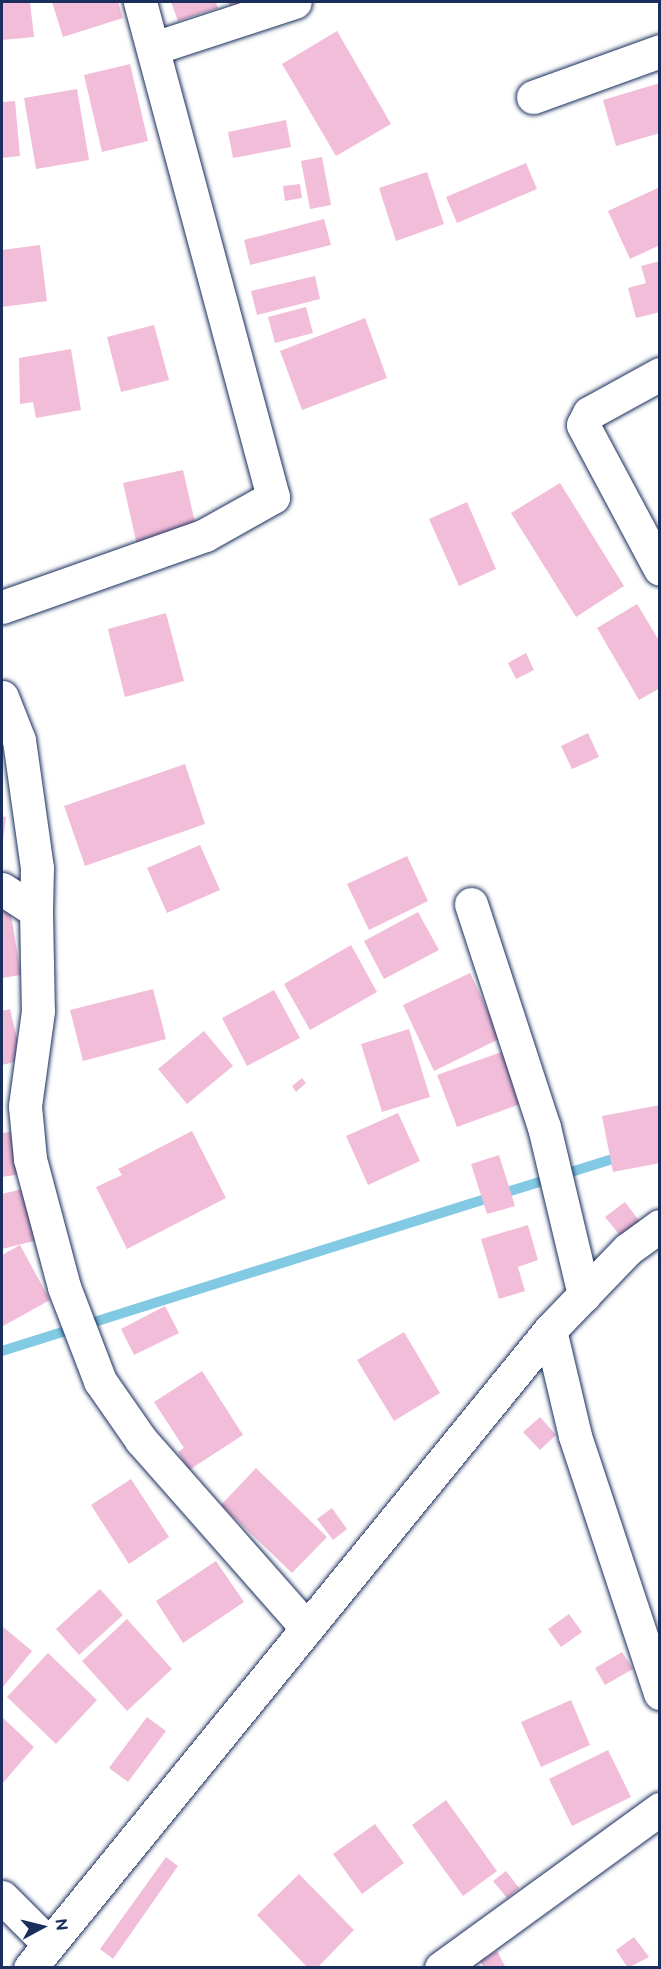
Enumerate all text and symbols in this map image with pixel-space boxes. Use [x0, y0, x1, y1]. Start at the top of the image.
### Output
north arrow [12, 1897, 72, 1957]
text: N [50, 1918, 71, 1932]

